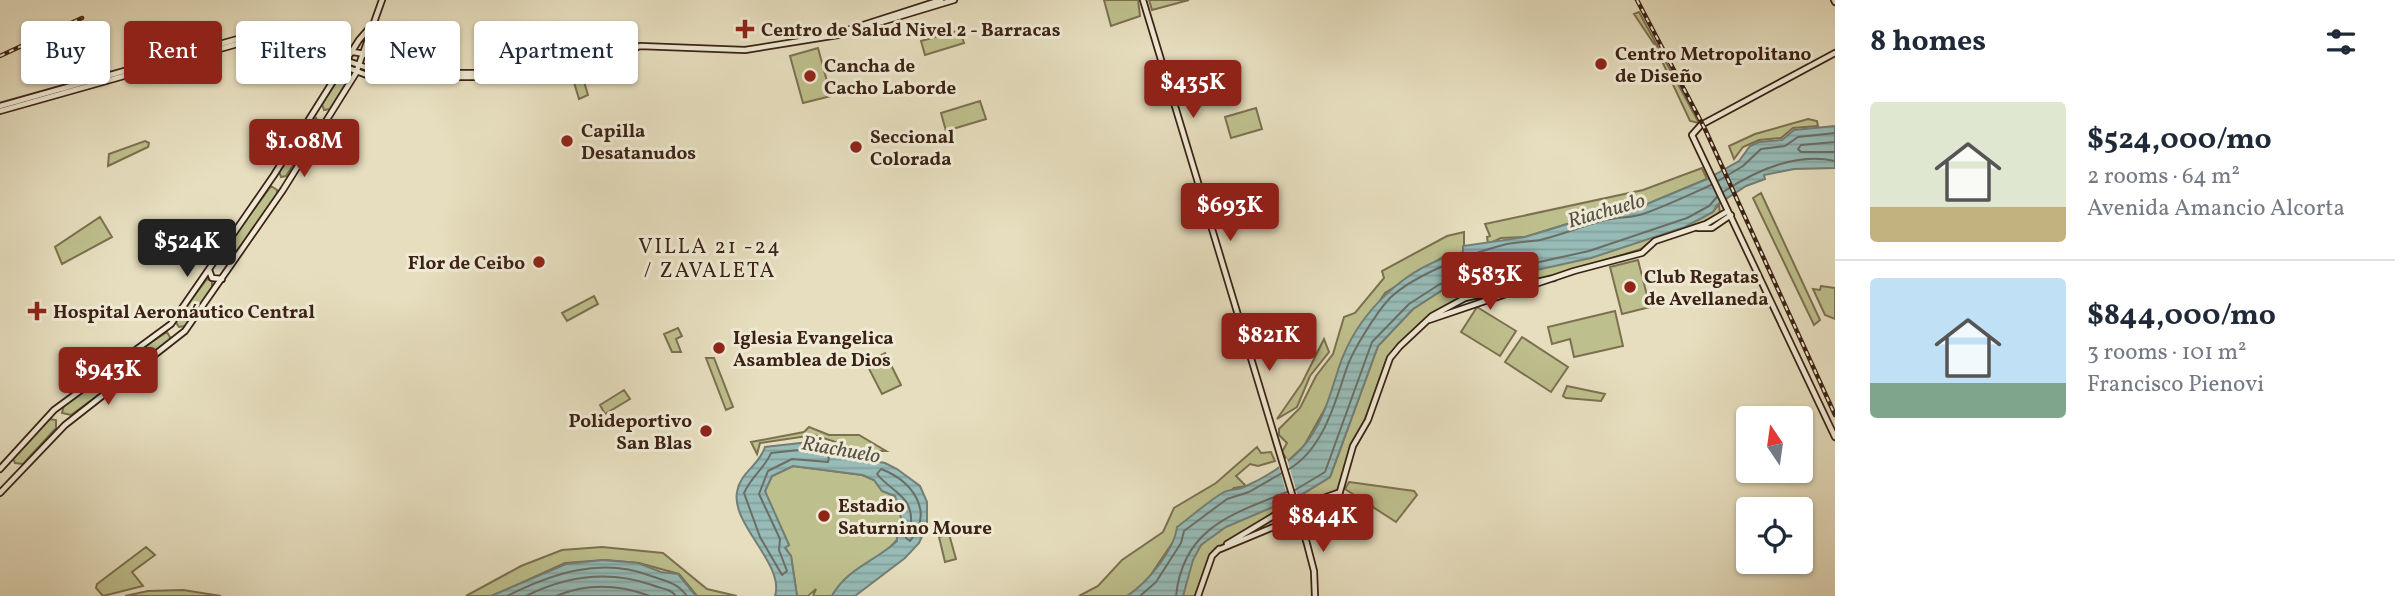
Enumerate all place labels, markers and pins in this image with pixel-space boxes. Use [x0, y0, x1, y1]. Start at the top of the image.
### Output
place label: Centro de Salud Nivel 2 - Barracas [761, 18, 1061, 44]
marker: Centro de Salud Nivel 2 - Barracas [735, 19, 755, 39]
place label: Centro Metropolitano de Diseño [1615, 42, 1811, 90]
place label: Cancha de Cacho Laborde [824, 54, 957, 102]
marker: Centro Metropolitano de Diseño [1593, 56, 1609, 72]
pin: $435K [1144, 60, 1242, 120]
marker: Cancha de Cacho Laborde [802, 68, 818, 84]
place label: Capilla Desatanudos [581, 119, 696, 167]
pin: $1.08M [247, 120, 361, 179]
place label: Seccional Colorada [870, 125, 955, 173]
marker: Capilla Desatanudos [559, 133, 575, 149]
marker: Seccional Colorada [848, 139, 864, 155]
pin: $693K [1181, 184, 1279, 243]
pin: $524K [138, 219, 236, 279]
place label: Flor de Ceibo [408, 251, 525, 277]
pin: $583K [1441, 252, 1539, 312]
marker: Flor de Ceibo [531, 254, 547, 270]
place label: Club Regatas de Avellaneda [1644, 265, 1769, 313]
marker: Club Regatas de Avellaneda [1622, 279, 1638, 295]
place label: Hospital Aeronáutico Central [53, 300, 315, 326]
marker: Hospital Aeronáutico Central [27, 301, 47, 321]
pin: $821K [1220, 314, 1318, 373]
place label: Iglesia Evangelica Asamblea de Dios [733, 326, 894, 374]
marker: Iglesia Evangelica Asamblea de Dios [711, 340, 727, 356]
pin: $943K [59, 348, 157, 407]
place label: Polideportivo San Blas [569, 409, 692, 457]
marker: Polideportivo San Blas [698, 423, 714, 439]
place label: Estadio Saturnino Moure [838, 494, 992, 542]
pin: $844K [1274, 494, 1372, 554]
marker: Estadio Saturnino Moure [816, 508, 832, 524]

